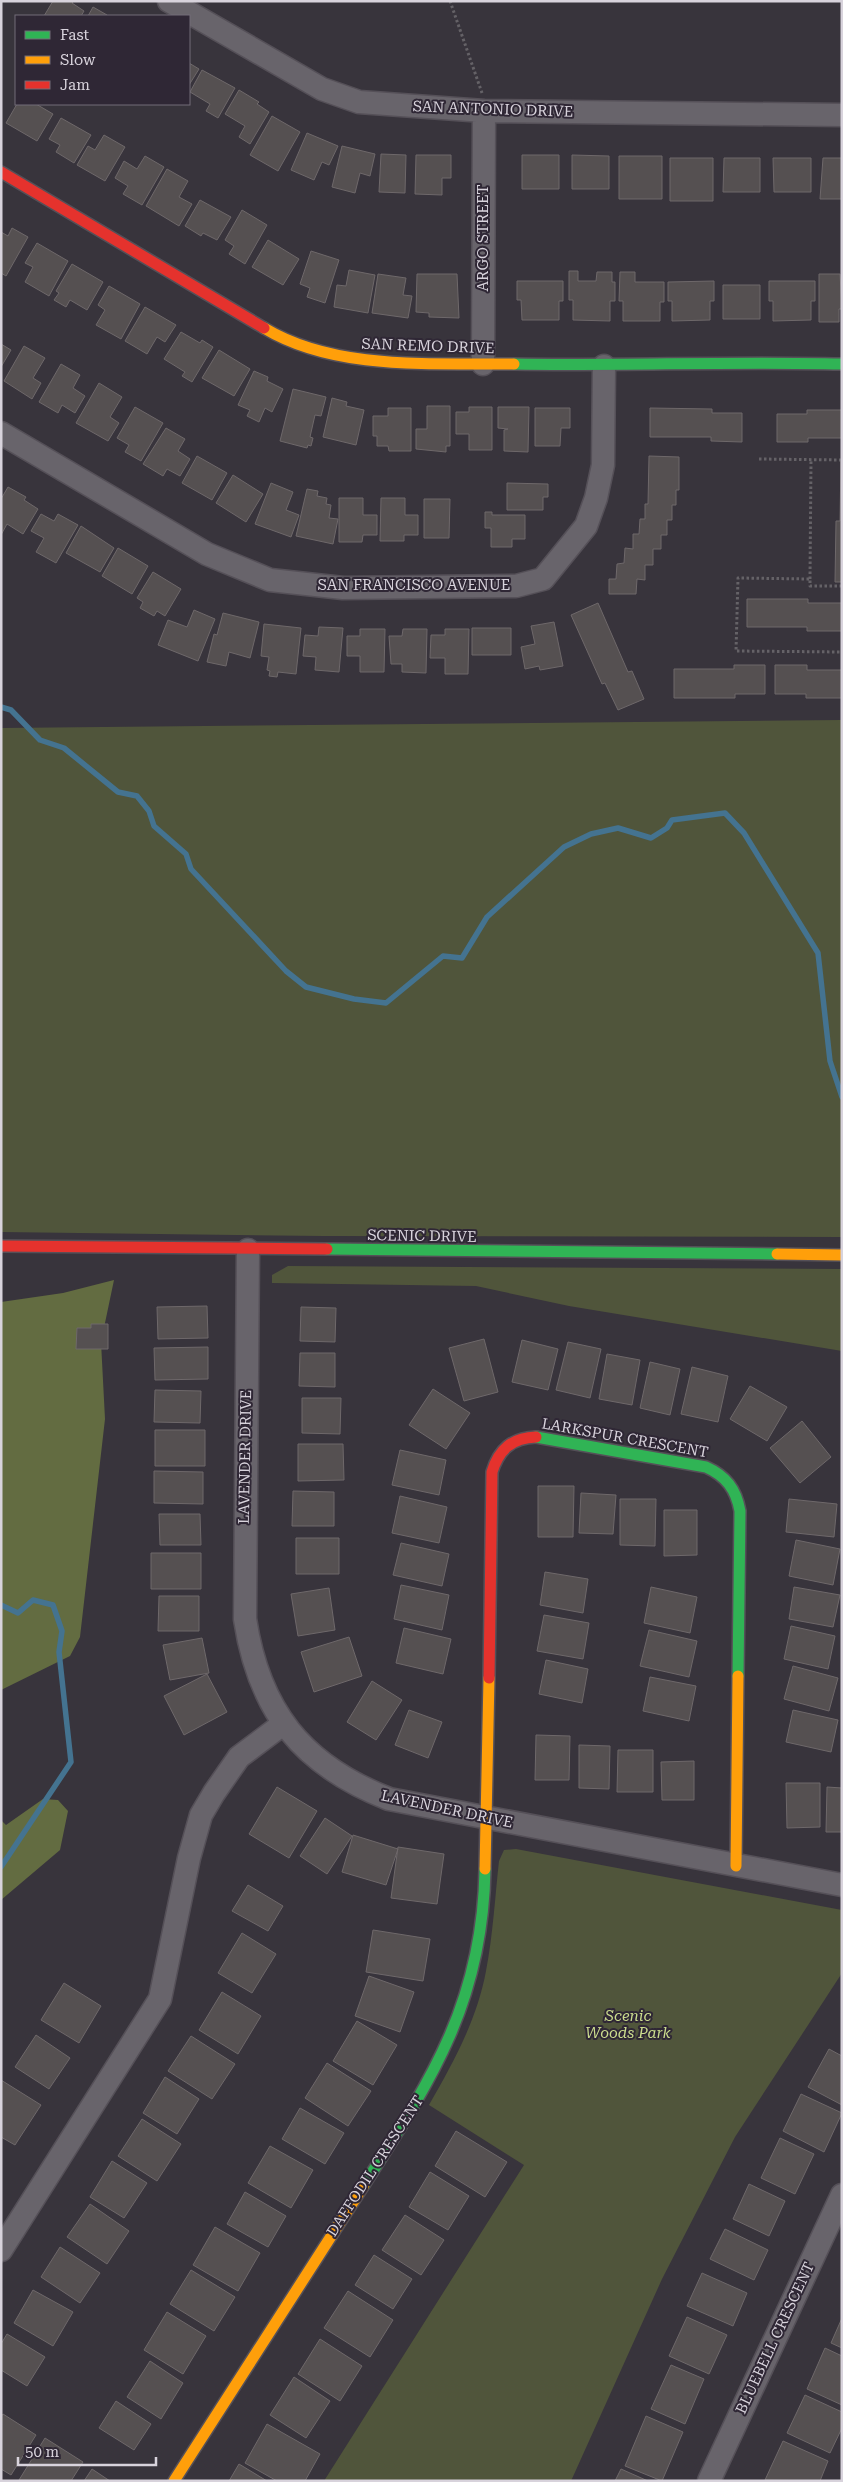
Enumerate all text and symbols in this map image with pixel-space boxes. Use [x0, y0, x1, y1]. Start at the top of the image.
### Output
legend [15, 15, 190, 105]
text: Fast [60, 26, 90, 44]
text: Slow [60, 51, 96, 69]
text: Jam [60, 76, 90, 94]
street label: SAN ANTONIO DRIVE [412, 97, 574, 121]
street label: ARGO STREET [474, 185, 492, 291]
street label: SAN REMO DRIVE [361, 335, 495, 357]
street label: SAN FRANCISCO AVENUE [318, 576, 510, 594]
street label: SCENIC DRIVE [367, 1226, 477, 1246]
street label: LAVENDER DRIVE [235, 1390, 255, 1524]
street label: LARKSPUR CRESCENT [540, 1414, 710, 1462]
street label: LAVENDER DRIVE [379, 1786, 515, 1832]
park label: Scenic Woods Park [585, 2007, 672, 2042]
street label: DAFFODIL CRESCENT [323, 2092, 427, 2240]
street label: BLUEBELL CRESCENT [732, 2259, 818, 2417]
scale bar [18, 2434, 155, 2466]
text: 50 m [25, 2443, 60, 2461]

